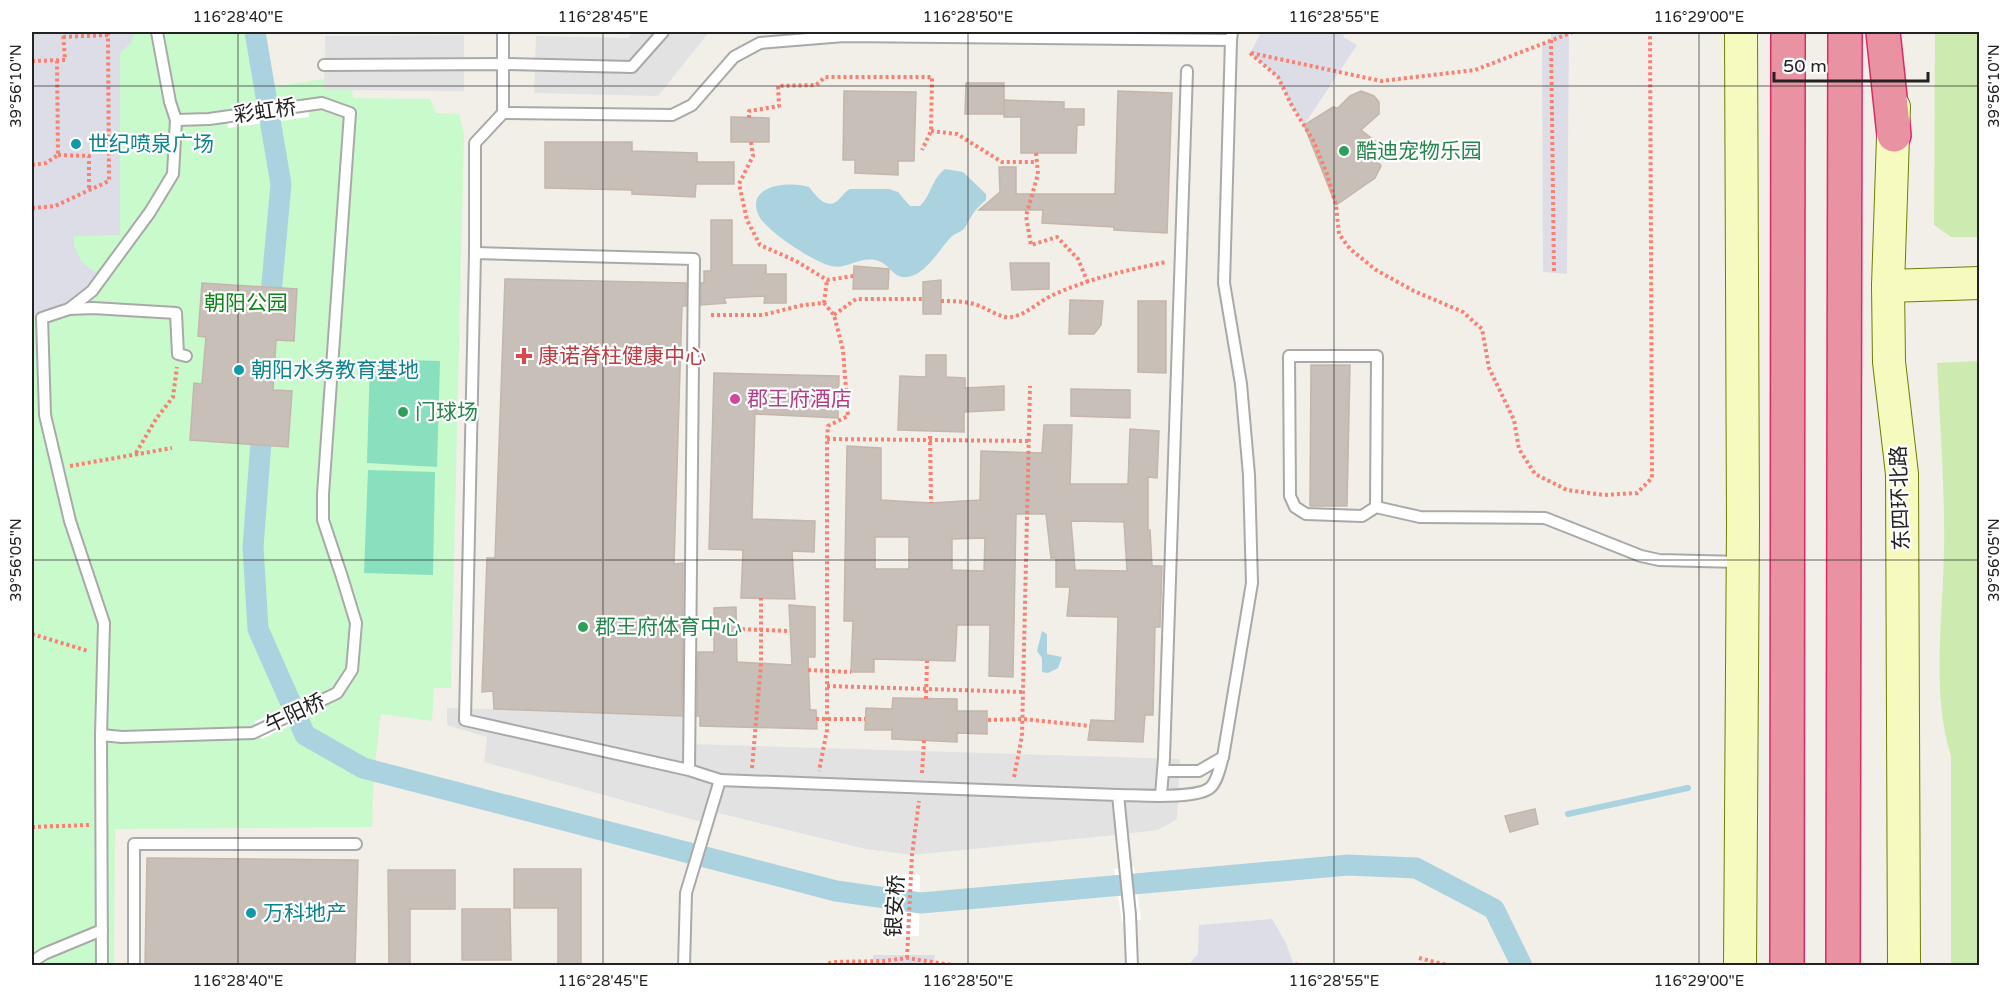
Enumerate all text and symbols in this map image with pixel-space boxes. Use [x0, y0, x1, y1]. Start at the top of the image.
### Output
text: 116°28'40"E [193, 8, 283, 26]
text: 116°28'45"E [558, 8, 648, 26]
text: 116°28'50"E [923, 8, 1013, 26]
text: 116°28'55"E [1289, 8, 1379, 26]
text: 116°29'00"E [1654, 8, 1744, 26]
text: 39°56'10"N [7, 44, 25, 128]
text: 39°56'10"N [1985, 44, 2003, 128]
scale bar [1774, 45, 1928, 83]
text: 50 m [1783, 55, 1827, 77]
street label: 彩虹桥 [232, 95, 298, 128]
place label: 世纪喷泉广场 [88, 132, 214, 157]
marker: 世纪喷泉广场 [69, 137, 83, 151]
place label: 酷迪宠物乐园 [1356, 139, 1482, 164]
marker: 酷迪宠物乐园 [1337, 144, 1351, 158]
park label: 朝阳公园 [204, 291, 288, 316]
place label: 康诺脊柱健康中心 [538, 344, 706, 369]
marker: 康诺脊柱健康中心 [515, 347, 533, 365]
place label: 朝阳水务教育基地 [251, 358, 419, 383]
marker: 朝阳水务教育基地 [232, 363, 246, 377]
place label: 郡王府酒店 [747, 387, 852, 412]
marker: 郡王府酒店 [728, 392, 742, 406]
place label: 门球场 [415, 400, 478, 425]
marker: 门球场 [396, 405, 410, 419]
street label: 东四环北路 [1886, 445, 1915, 551]
text: 39°56'05"N [7, 518, 25, 602]
text: 39°56'05"N [1985, 518, 2003, 602]
place label: 郡王府体育中心 [595, 615, 742, 640]
marker: 郡王府体育中心 [576, 620, 590, 634]
street label: 午阳桥 [261, 689, 329, 738]
street label: 银安桥 [881, 874, 910, 938]
place label: 万科地产 [263, 901, 347, 926]
marker: 万科地产 [244, 906, 258, 920]
text: 116°28'40"E [193, 972, 283, 990]
text: 116°28'45"E [558, 972, 648, 990]
text: 116°28'50"E [923, 972, 1013, 990]
text: 116°28'55"E [1289, 972, 1379, 990]
text: 116°29'00"E [1654, 972, 1744, 990]

